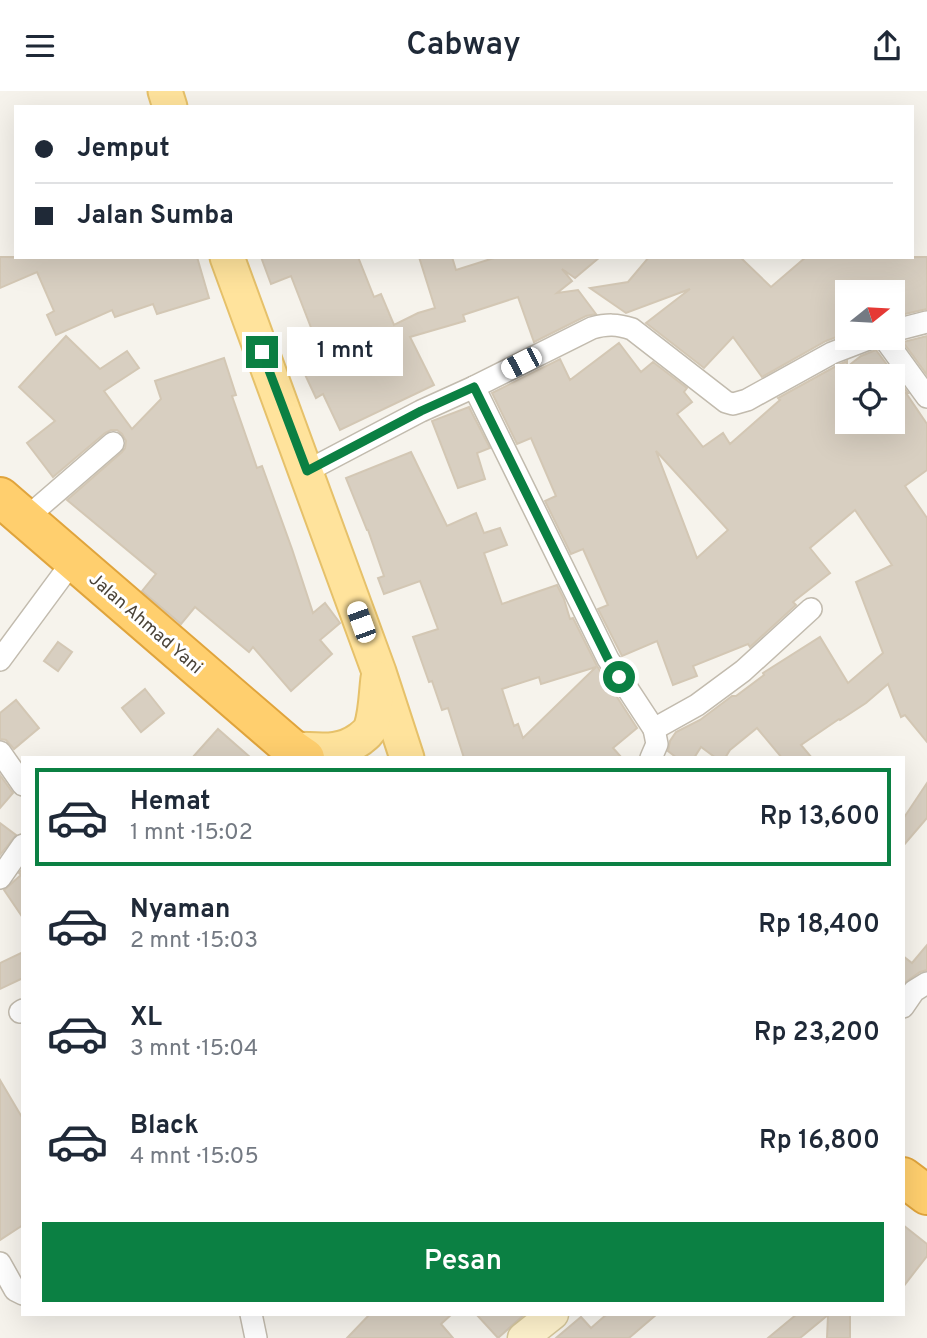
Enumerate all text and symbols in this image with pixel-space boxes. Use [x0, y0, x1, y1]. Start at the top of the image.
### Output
text: Cabway [406, 26, 521, 66]
icon: menu [21, 27, 59, 65]
icon: share [868, 27, 906, 65]
text: Jemput [77, 133, 170, 166]
text: Jalan Sumba [77, 200, 234, 233]
north arrow [835, 280, 905, 350]
map controls [835, 280, 905, 434]
callout: 1 mnt [286, 327, 402, 377]
route end [246, 336, 278, 368]
text: 1 mnt [317, 337, 373, 366]
car [498, 344, 545, 382]
button: locate [835, 364, 905, 434]
street label: Jalan Ahmad Yani [83, 568, 207, 680]
car [344, 599, 379, 645]
route start [603, 661, 635, 693]
icon: car [46, 786, 109, 849]
text: Hemat [130, 786, 210, 819]
text: Rp 13,600 [760, 801, 880, 834]
text: 1 mnt · 15:02 [130, 819, 253, 848]
icon: car [46, 894, 109, 957]
text: Nyaman [130, 894, 230, 927]
text: Rp 18,400 [758, 909, 880, 942]
text: 2 mnt · 15:03 [130, 927, 258, 956]
icon: car [46, 1002, 109, 1065]
text: XL [130, 1002, 162, 1035]
text: Rp 23,200 [754, 1017, 880, 1050]
text: 3 mnt · 15:04 [130, 1035, 258, 1064]
icon: car [46, 1110, 109, 1173]
text: Black [130, 1110, 199, 1143]
text: Rp 16,800 [759, 1125, 880, 1158]
text: 4 mnt · 15:05 [130, 1143, 259, 1172]
button: Pesan [42, 1222, 884, 1302]

